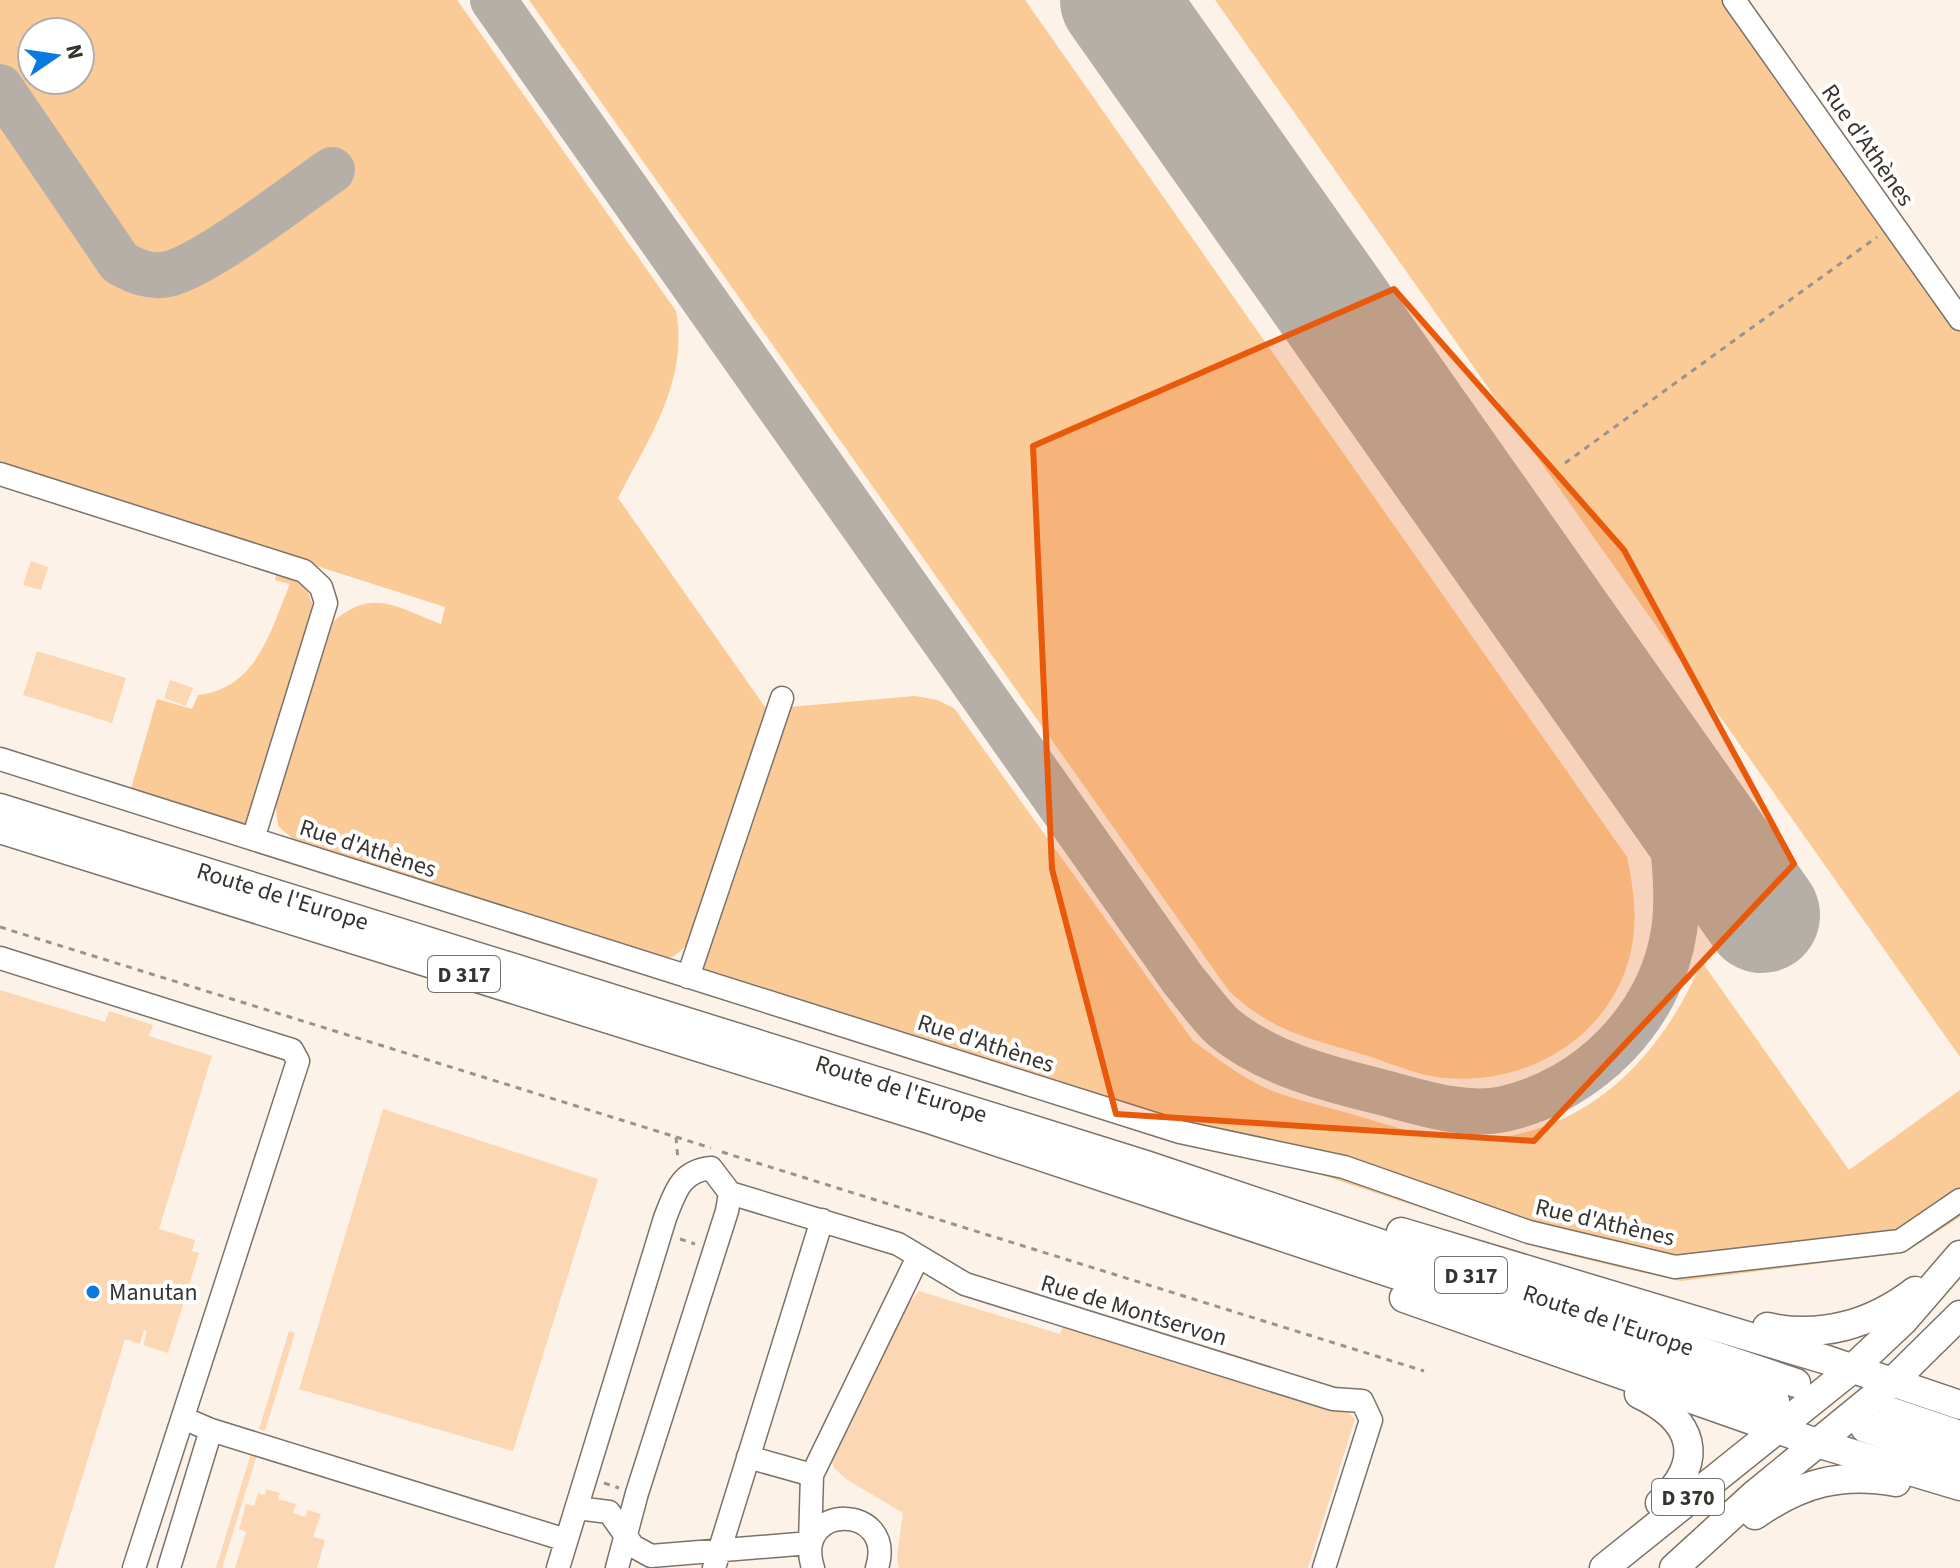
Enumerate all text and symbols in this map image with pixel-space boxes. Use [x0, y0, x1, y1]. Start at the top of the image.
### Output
north arrow [16, 16, 96, 96]
text: N [57, 41, 92, 62]
street label: Rue d'Athènes [1812, 77, 1923, 214]
street label: Rue d'Athènes [295, 810, 441, 887]
street label: Route de l'Europe [192, 853, 373, 940]
road number: D 317 [428, 956, 500, 992]
street label: Rue d'Athènes [913, 1005, 1059, 1082]
street label: Route de l'Europe [811, 1046, 991, 1132]
street label: Rue d'Athènes [1532, 1189, 1678, 1256]
road number: D 317 [1435, 1257, 1507, 1293]
street label: Rue de Montservon [1036, 1266, 1231, 1355]
place label: Manutan [109, 1275, 198, 1310]
street label: Route de l'Europe [1518, 1276, 1698, 1365]
marker: Manutan [84, 1283, 102, 1301]
road number: D 370 [1652, 1479, 1724, 1515]

